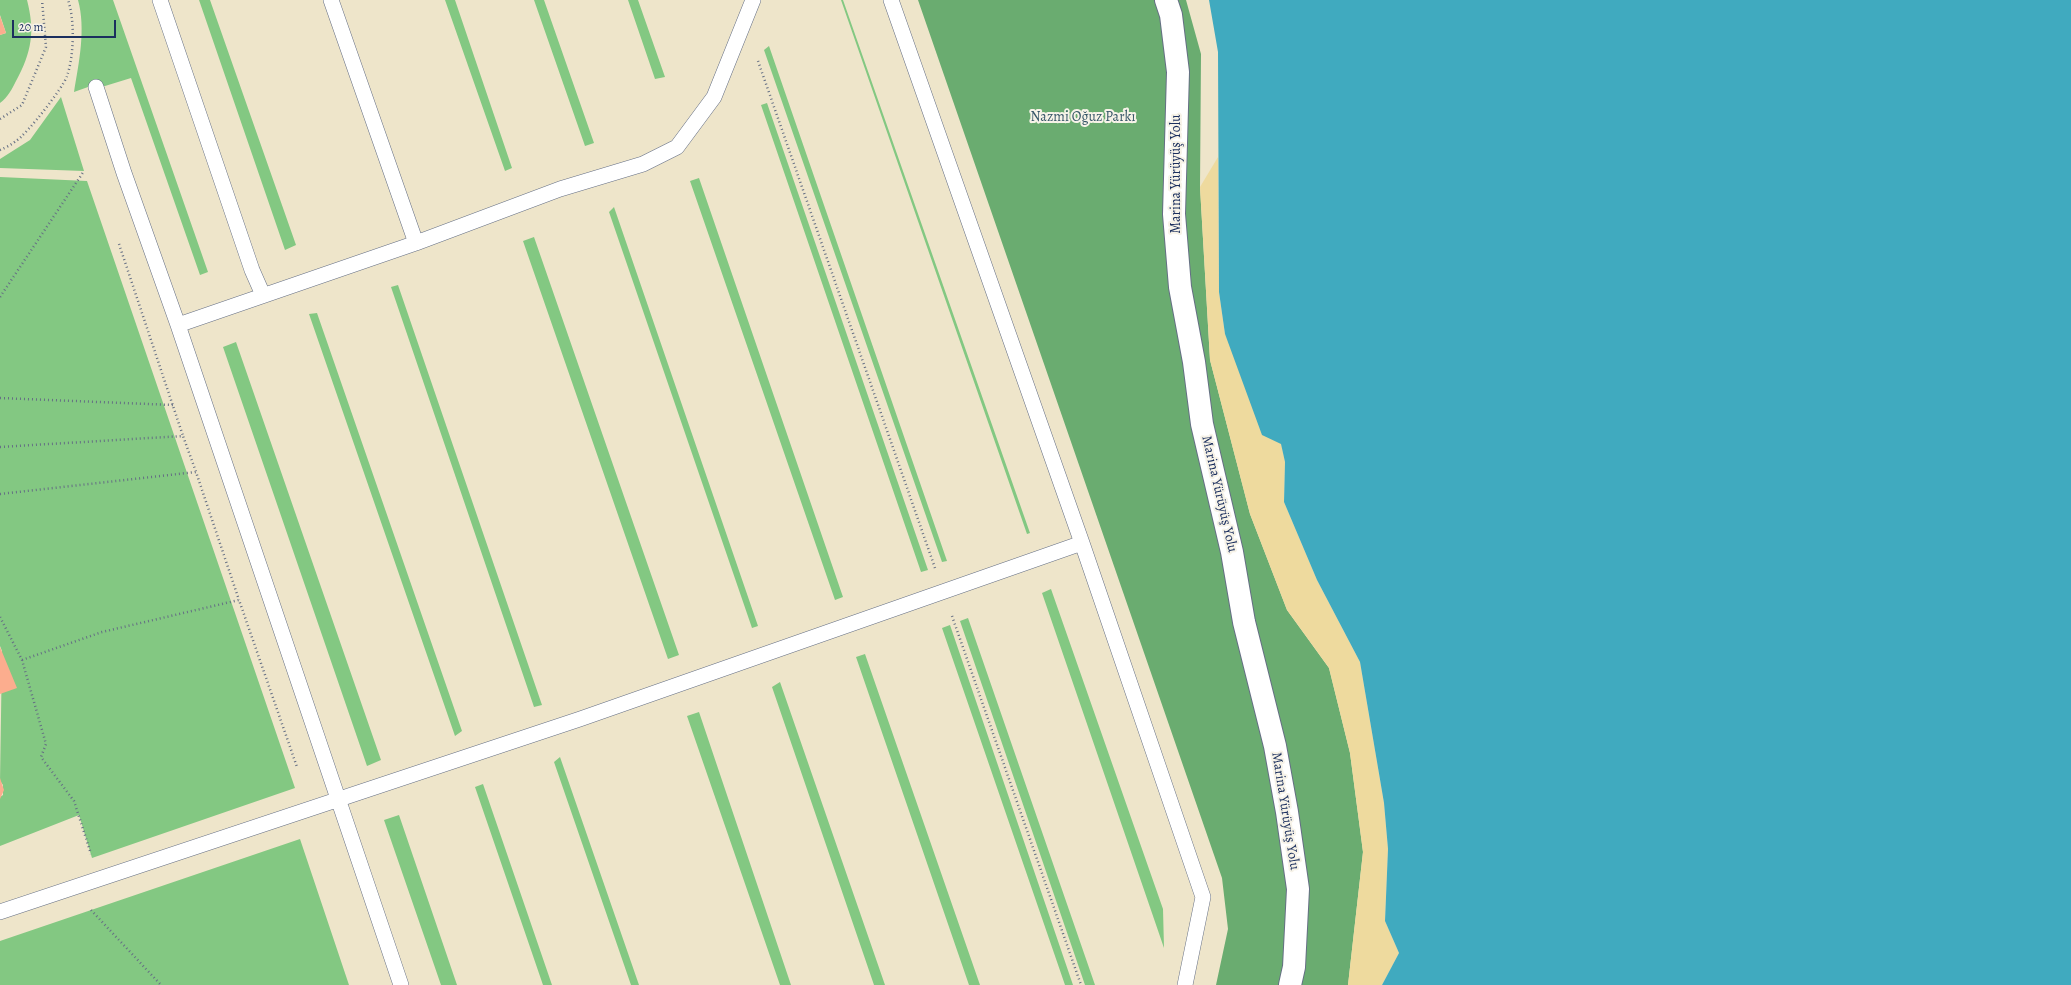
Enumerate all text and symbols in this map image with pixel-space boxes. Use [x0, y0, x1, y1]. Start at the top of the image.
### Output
scale bar [14, 12, 118, 38]
text: 20 m [19, 19, 43, 35]
park label: Nazmi Oğuz Parkı [1031, 110, 1135, 126]
street label: Marina Yürüyüş Yolu [1169, 114, 1185, 234]
street label: Marina Yürüyüş Yolu [1197, 434, 1241, 554]
street label: Marina Yürüyüş Yolu [1267, 751, 1303, 871]

